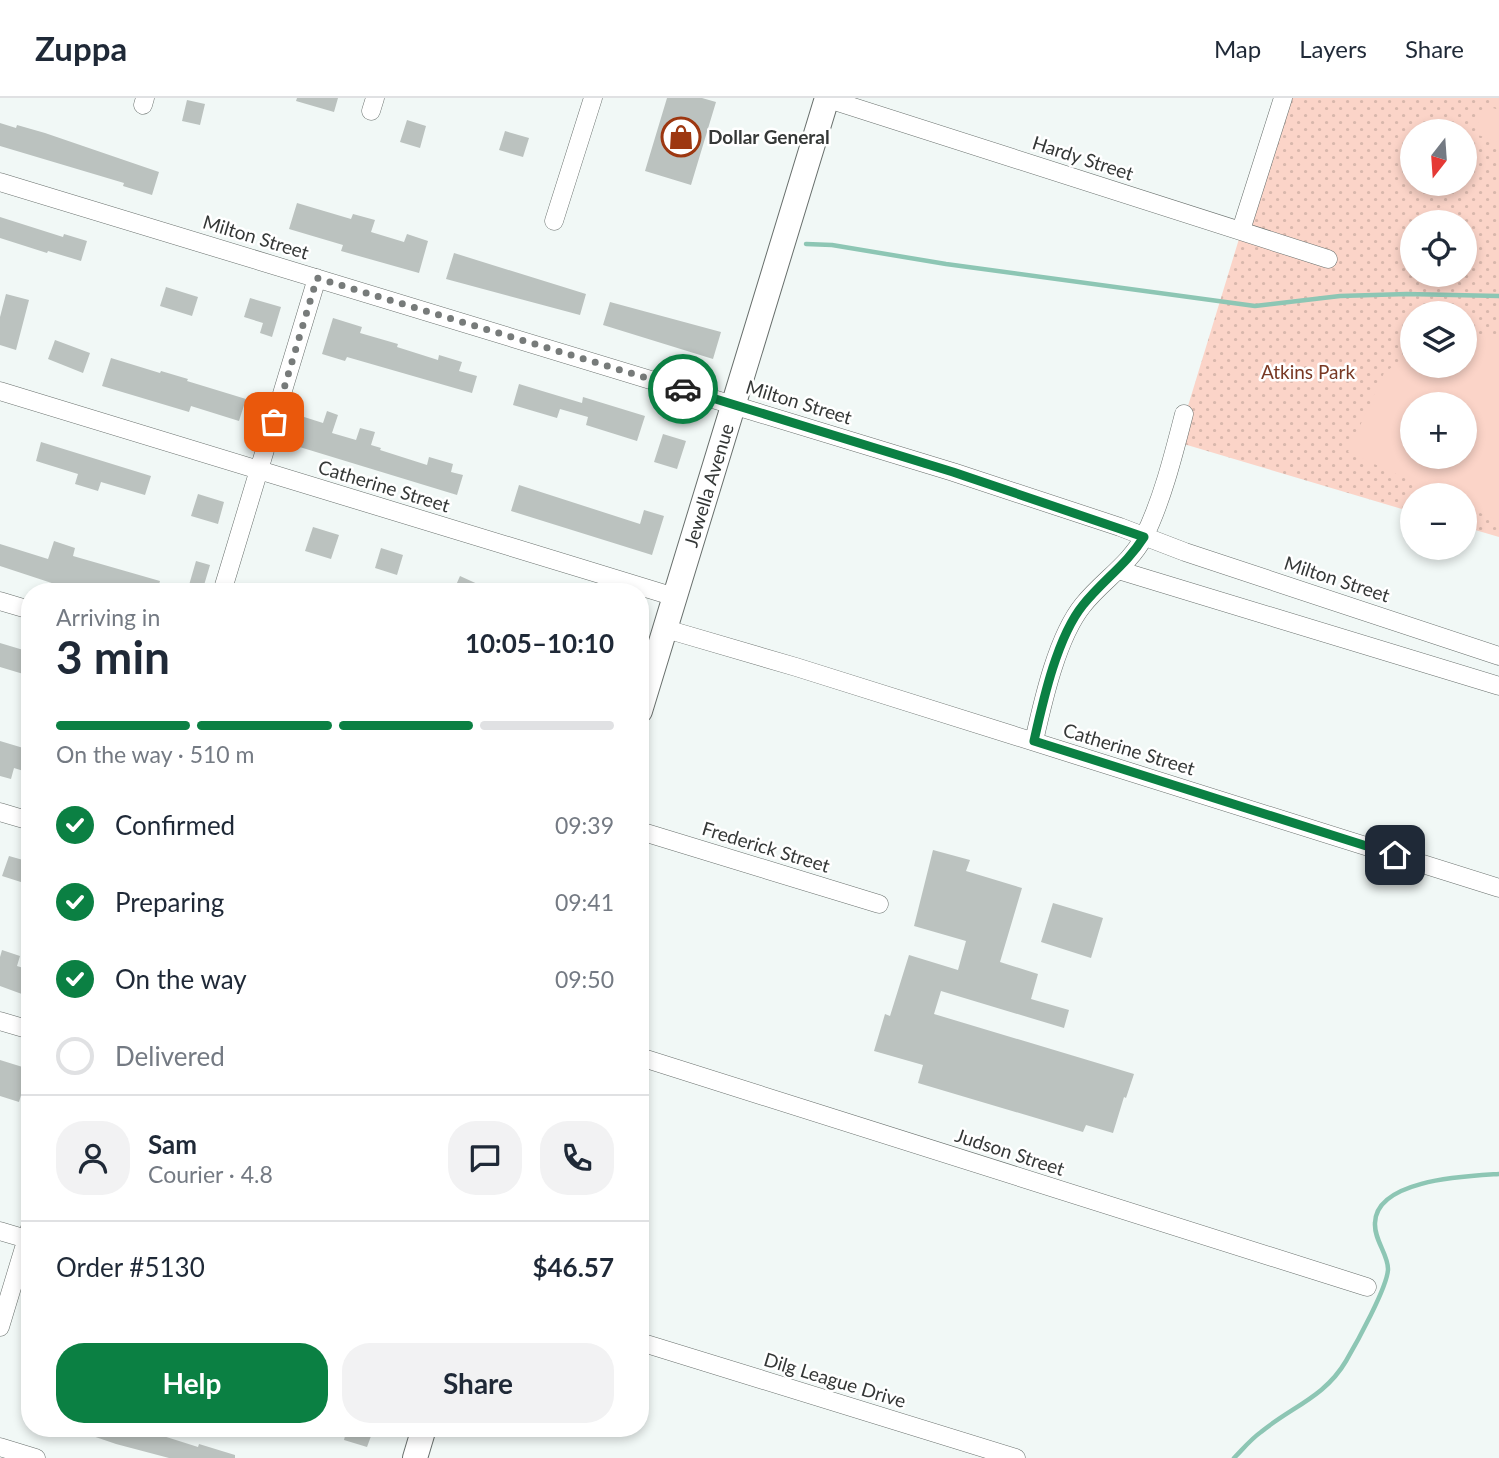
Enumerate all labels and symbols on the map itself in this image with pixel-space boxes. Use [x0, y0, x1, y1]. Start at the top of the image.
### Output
shop icon: Dollar General [660, 116, 702, 158]
north arrow [1400, 119, 1477, 196]
place label: Dollar General [708, 125, 830, 148]
street label: Hardy Street [1030, 130, 1137, 185]
street label: Milton Street [200, 210, 312, 264]
courier [648, 354, 718, 424]
park label: Atkins Park [1261, 360, 1355, 383]
street label: Milton Street [743, 375, 855, 429]
pin [244, 392, 304, 452]
street label: Jewella Avenue [679, 421, 738, 550]
street label: Catherine Street [316, 455, 453, 517]
street label: Milton Street [1281, 551, 1393, 606]
street label: Catherine Street [1061, 718, 1198, 780]
street label: Frederick Street [700, 816, 833, 877]
pin [1365, 825, 1425, 885]
street label: Judson Street [953, 1123, 1068, 1180]
street label: Dilg League Drive [761, 1347, 909, 1412]

